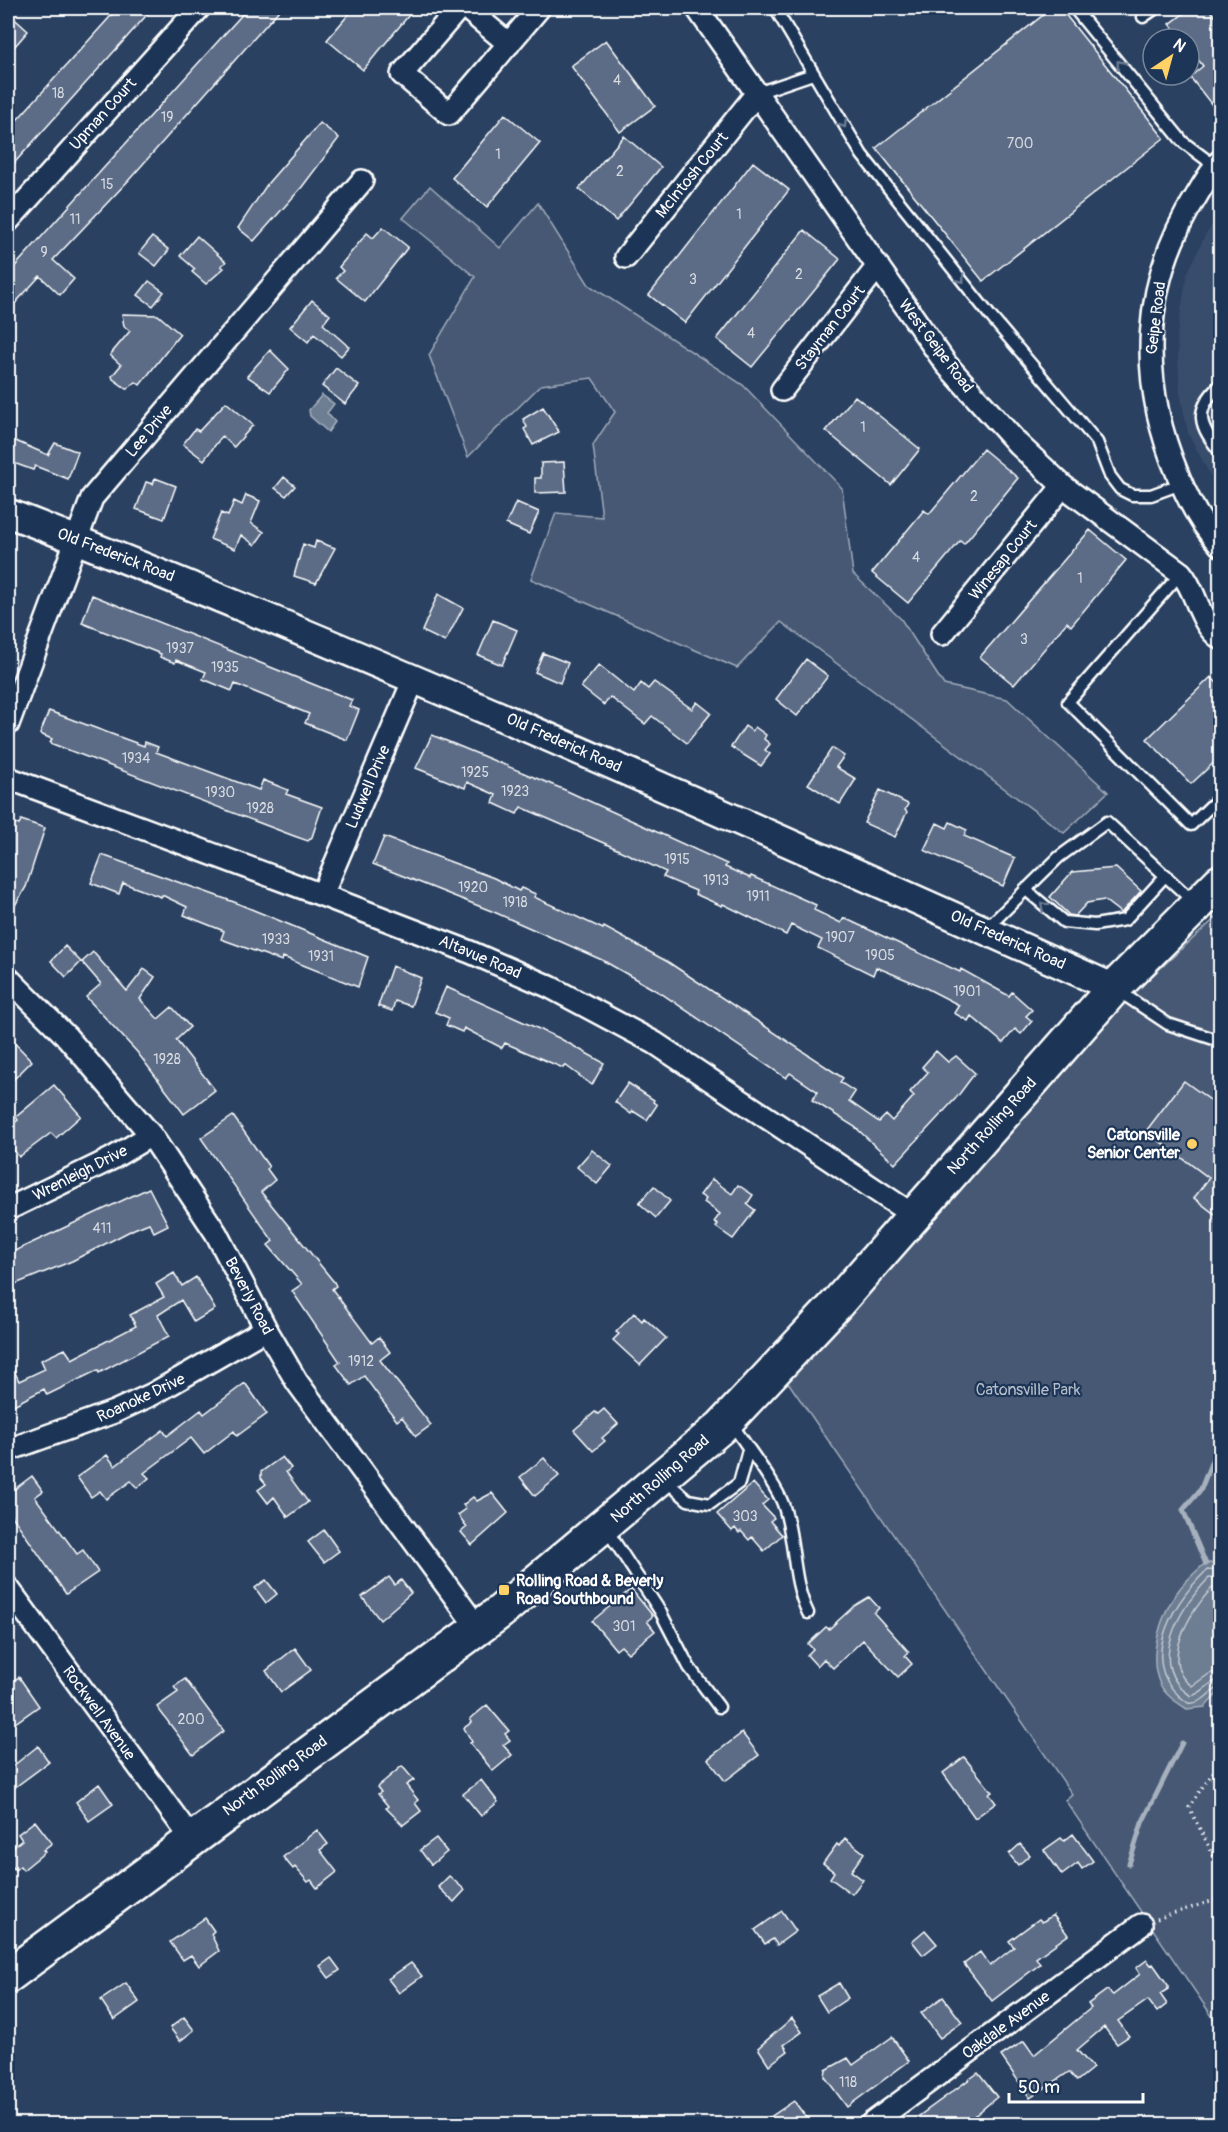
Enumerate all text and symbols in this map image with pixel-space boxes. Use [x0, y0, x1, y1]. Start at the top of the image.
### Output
north arrow [1141, 27, 1201, 87]
text: N [1169, 34, 1190, 57]
one-way arrow [1116, 60, 1127, 71]
house number: 4 [613, 72, 621, 89]
street label: Upman Court [65, 73, 141, 154]
house number: 18 [52, 85, 64, 102]
house number: 19 [161, 109, 173, 126]
one-way arrow [836, 118, 847, 128]
street label: McIntosh Court [651, 128, 733, 222]
house number: 700 [1007, 135, 1033, 152]
house number: 1 [495, 146, 501, 163]
house number: 2 [616, 163, 624, 180]
house number: 15 [100, 176, 114, 193]
house number: 1 [736, 206, 742, 223]
house number: 11 [70, 211, 80, 228]
house number: 9 [40, 244, 48, 261]
house number: 2 [795, 266, 803, 283]
house number: 3 [689, 271, 697, 288]
one-way arrow [953, 272, 964, 283]
street label: Geipe Road [1142, 280, 1170, 356]
street label: Stayman Court [791, 281, 870, 375]
street label: West Geipe Road [894, 295, 978, 397]
house number: 4 [747, 325, 755, 342]
street label: Lee Drive [121, 401, 177, 461]
house number: 1 [860, 419, 866, 436]
house number: 2 [970, 488, 978, 505]
street label: Winesap Court [965, 515, 1042, 604]
street label: Old Frederick Road [55, 523, 177, 587]
house number: 4 [912, 549, 920, 566]
house number: 1 [1077, 570, 1083, 587]
house number: 3 [1020, 631, 1028, 648]
house number: 1937 [166, 640, 195, 657]
house number: 1935 [211, 659, 239, 676]
street label: Old Frederick Road [503, 709, 625, 777]
street label: Ludwell Drive [341, 742, 395, 832]
house number: 1934 [122, 750, 150, 767]
house number: 1925 [461, 764, 489, 781]
house number: 1923 [501, 783, 529, 800]
house number: 1930 [205, 784, 235, 801]
house number: 1928 [246, 800, 274, 817]
house number: 1915 [664, 851, 690, 868]
house number: 1913 [703, 872, 729, 889]
house number: 1920 [458, 879, 488, 896]
house number: 1911 [746, 888, 770, 905]
house number: 1918 [502, 894, 528, 911]
one-way arrow [1040, 902, 1051, 913]
street label: Old Frederick Road [947, 906, 1069, 974]
house number: 1907 [825, 929, 855, 946]
house number: 1933 [262, 931, 290, 948]
street label: Altavue Road [436, 931, 524, 983]
house number: 1905 [865, 947, 895, 964]
house number: 1931 [308, 948, 334, 965]
house number: 1901 [953, 983, 981, 1000]
house number: 1928 [153, 1051, 181, 1068]
street label: North Rolling Road [943, 1073, 1041, 1179]
place label: Catonsville Senior Center [1087, 1125, 1181, 1163]
marker: Catonsville Senior Center [1185, 1137, 1199, 1151]
street label: Wrenleigh Drive [29, 1141, 131, 1205]
house number: 411 [92, 1220, 112, 1237]
street label: Beverly Road [220, 1254, 278, 1338]
house number: 1912 [348, 1353, 374, 1370]
street label: Roanoke Drive [94, 1369, 188, 1427]
park label: Catonsville Park [976, 1380, 1081, 1400]
street label: North Rolling Road [606, 1431, 714, 1527]
house number: 303 [732, 1508, 758, 1525]
place label: Rolling Road & Beverly Road Southbound [516, 1571, 663, 1609]
marker: Rolling Road & Beverly Road Southbound [497, 1583, 511, 1597]
house number: 301 [613, 1618, 635, 1635]
street label: Rockwell Avenue [58, 1662, 140, 1764]
house number: 200 [178, 1711, 204, 1728]
street label: North Rolling Road [219, 1731, 331, 1821]
street label: Oakdale Avenue [958, 1986, 1054, 2064]
scale bar [1009, 2066, 1142, 2104]
house number: 118 [839, 2074, 857, 2091]
text: 50 m [1018, 2076, 1060, 2099]

